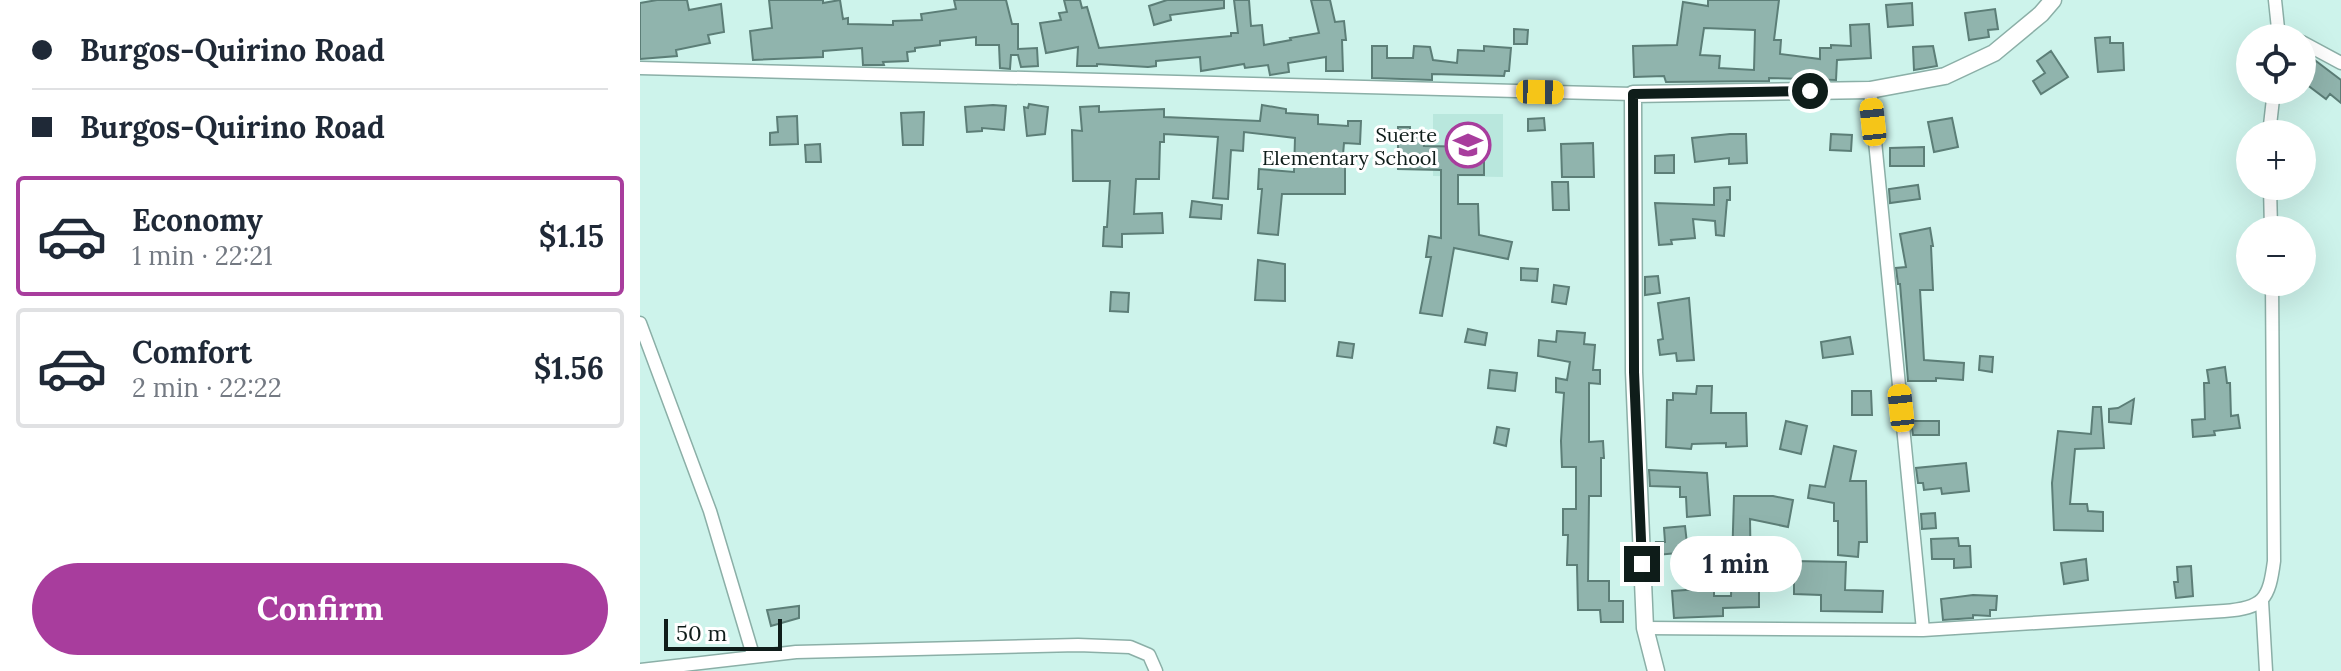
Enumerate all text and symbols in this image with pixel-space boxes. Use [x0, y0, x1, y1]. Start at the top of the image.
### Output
map controls [2236, 24, 2316, 296]
button: locate [2236, 24, 2316, 104]
text: Burgos-Quirino Road [80, 31, 385, 69]
route start [1792, 73, 1828, 109]
car [1516, 80, 1564, 104]
car [1859, 97, 1887, 147]
text: Burgos-Quirino Road [80, 108, 385, 146]
button: + [2236, 120, 2316, 200]
school or university icon: Suerte Elementary School [1444, 121, 1492, 169]
place label: Suerte Elementary School [1262, 122, 1437, 170]
icon: car [36, 200, 108, 272]
text: Economy [132, 201, 263, 239]
button: − [2236, 216, 2316, 296]
text: $1.15 [539, 217, 604, 255]
text: 1 min · 22:21 [132, 239, 273, 272]
icon: car [36, 332, 108, 404]
text: Comfort [132, 333, 252, 371]
text: $1.56 [534, 349, 604, 387]
text: 2 min · 22:22 [132, 371, 282, 404]
car [1887, 383, 1915, 433]
callout: 1 min [1670, 536, 1802, 592]
route end [1624, 546, 1660, 582]
text: 1 min [1703, 547, 1769, 580]
button: Confirm [32, 563, 608, 655]
scale bar [664, 615, 782, 651]
text: 50 m [676, 619, 727, 647]

